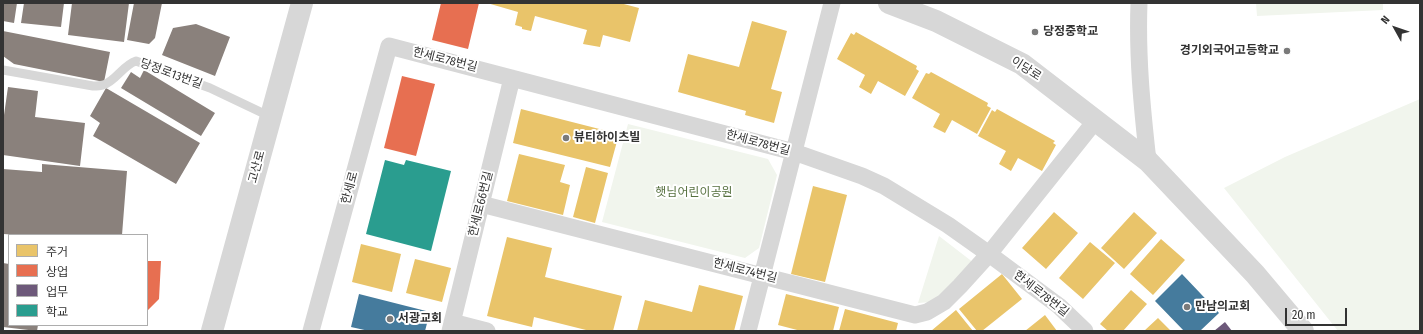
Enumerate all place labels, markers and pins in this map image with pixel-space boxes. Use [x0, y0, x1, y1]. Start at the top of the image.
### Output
place label: 당정중학교 [1043, 25, 1098, 39]
marker: 당정중학교 [1030, 27, 1040, 37]
place label: 경기외국어고등학교 [1180, 44, 1279, 58]
marker: 경기외국어고등학교 [1282, 46, 1292, 56]
place label: 뷰티하이츠빌 [574, 131, 640, 145]
marker: 뷰티하이츠빌 [561, 133, 571, 143]
place label: 만남의교회 [1195, 300, 1250, 314]
marker: 만남의교회 [1182, 302, 1192, 312]
place label: 서광교회 [398, 312, 442, 326]
marker: 서광교회 [385, 314, 395, 324]

